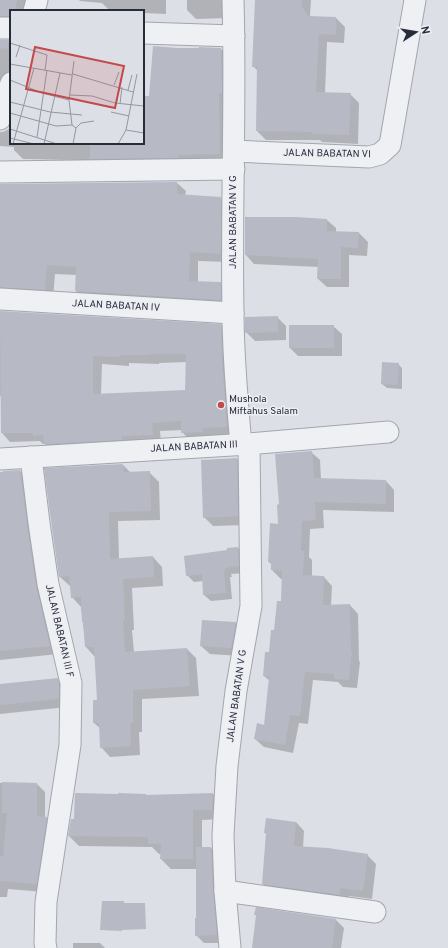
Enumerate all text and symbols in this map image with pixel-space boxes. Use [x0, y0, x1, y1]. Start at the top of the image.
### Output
inset map [10, 10, 144, 144]
north arrow [396, 12, 436, 52]
text: N [417, 25, 432, 35]
street label: JALAN BABATAN VI [283, 147, 371, 161]
street label: JALAN BABATAN V G [227, 175, 240, 269]
street label: JALAN BABATAN IV [72, 297, 161, 315]
place label: Mushola Miftahus Salam [229, 393, 298, 418]
marker: Mushola Miftahus Salam [216, 400, 226, 410]
street label: JALAN BABATAN III [150, 438, 238, 456]
street label: JALAN BABATAN III F [42, 583, 76, 679]
street label: JALAN BABATAN V G [224, 649, 250, 743]

